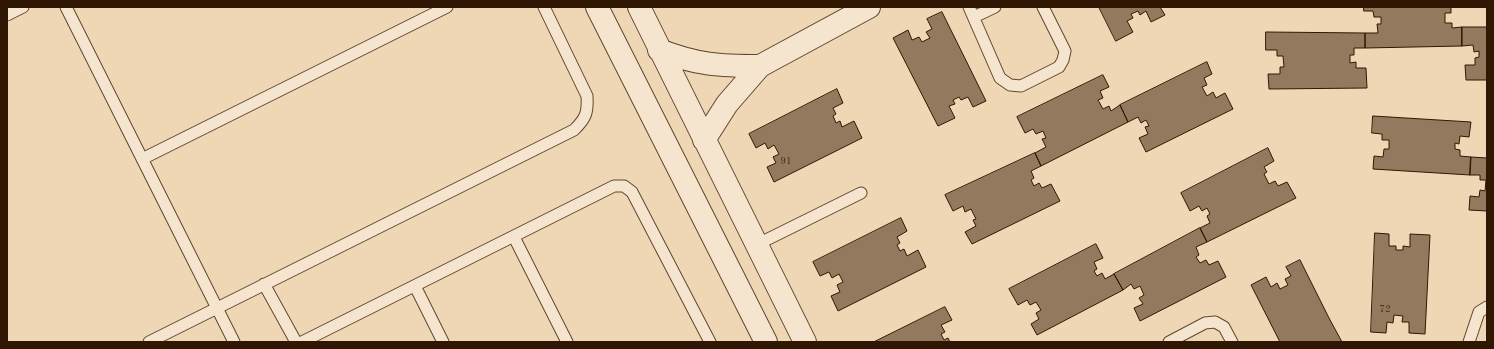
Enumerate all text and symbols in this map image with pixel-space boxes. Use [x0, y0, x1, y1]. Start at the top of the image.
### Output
house number: 91 [780, 155, 792, 167]
house number: 72 [1379, 303, 1391, 315]

